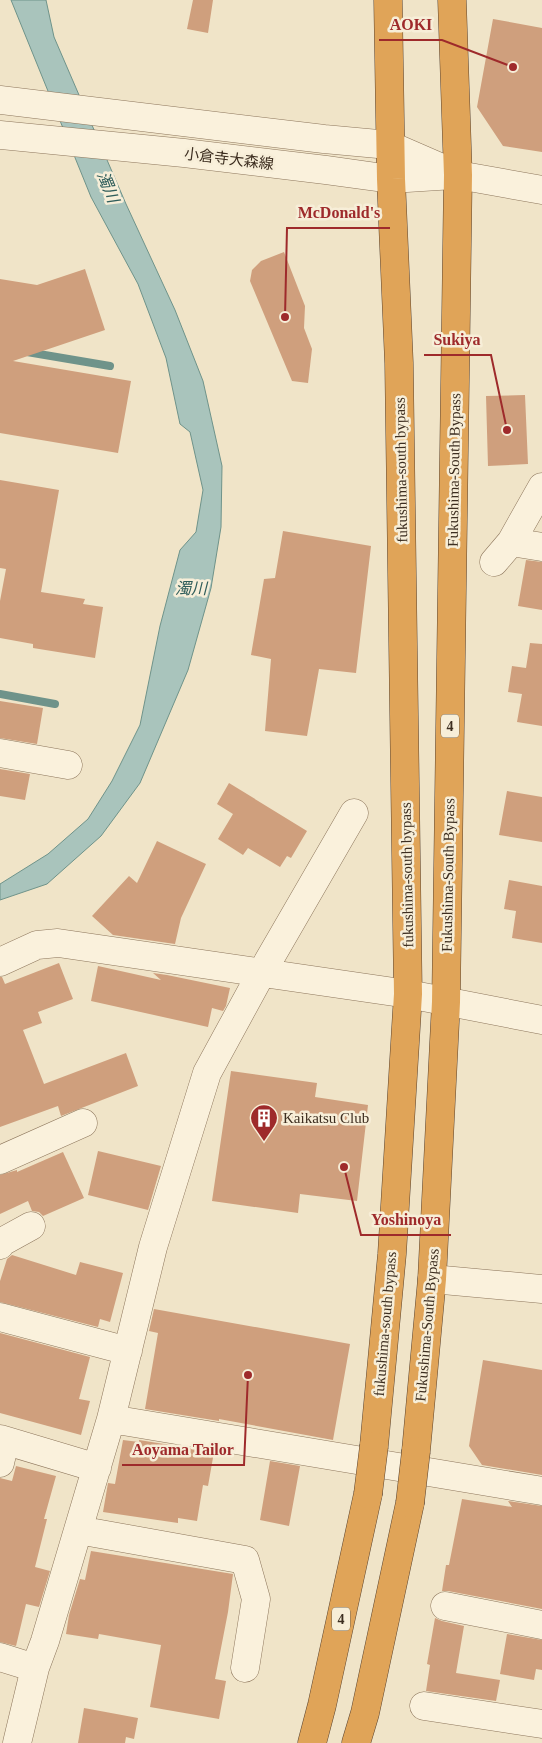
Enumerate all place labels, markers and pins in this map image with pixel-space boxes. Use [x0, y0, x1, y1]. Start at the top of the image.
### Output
callout: AOKI [379, 9, 442, 40]
callout: McDonald's [287, 197, 390, 228]
callout: Sukiya [424, 324, 491, 355]
building icon: Kaikatsu Club [249, 1103, 279, 1142]
place label: Kaikatsu Club [283, 1110, 369, 1126]
callout: Yoshinoya [361, 1204, 451, 1235]
callout: Aoyama Tailor [122, 1434, 244, 1465]

